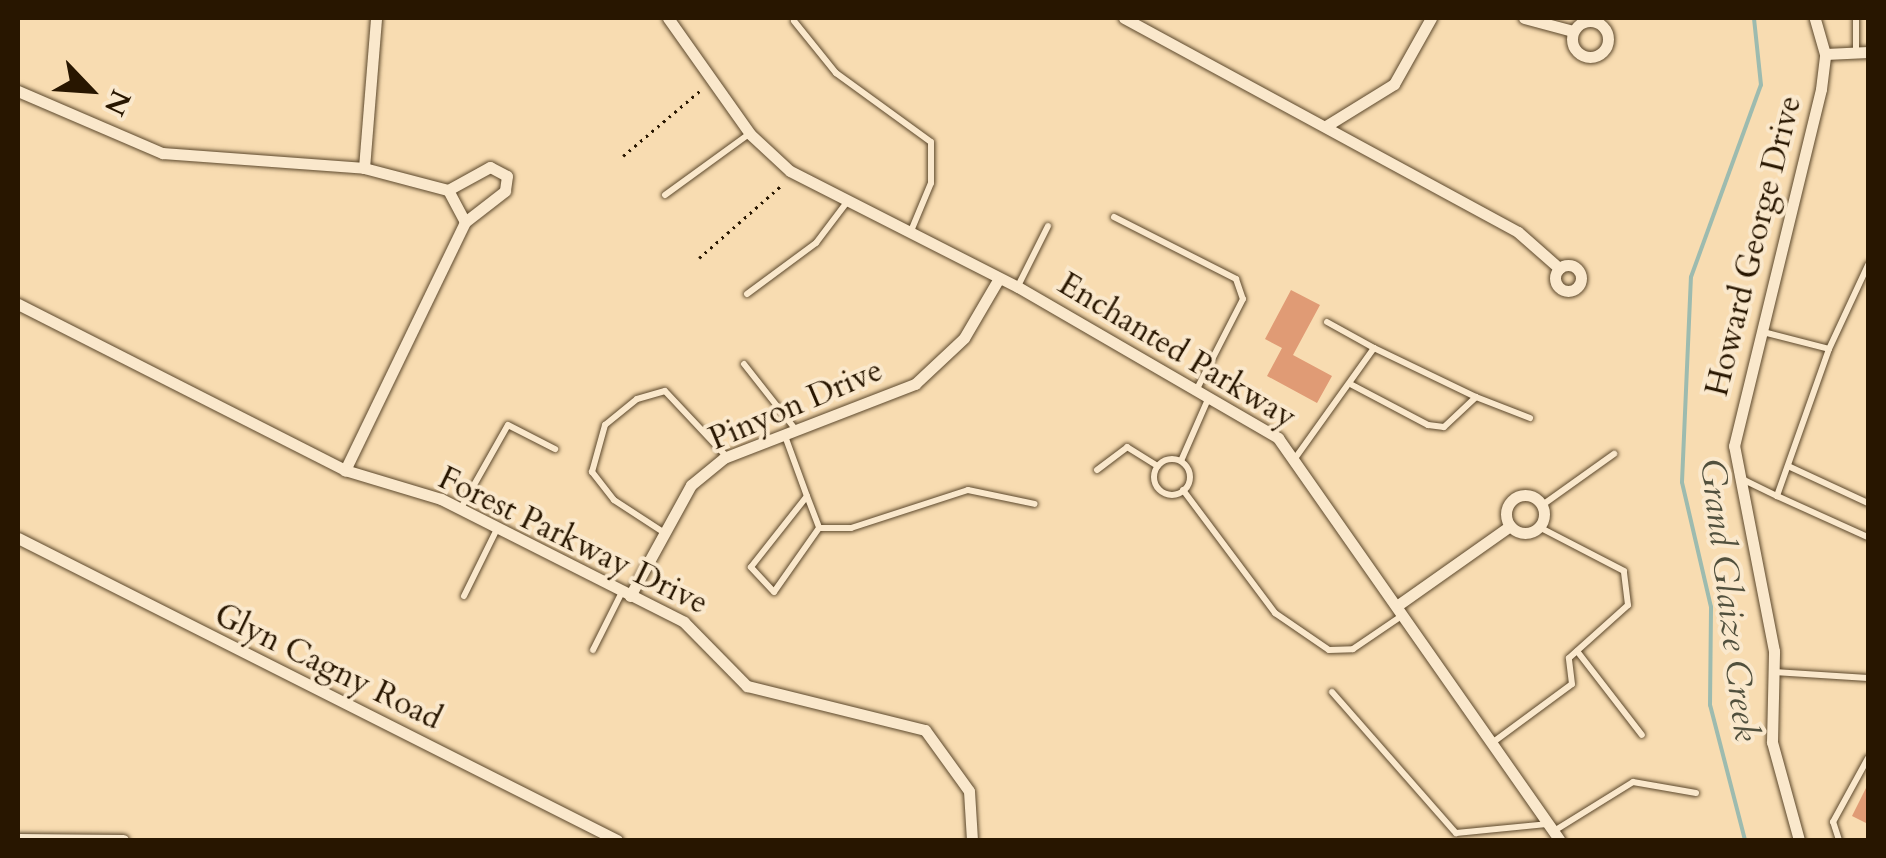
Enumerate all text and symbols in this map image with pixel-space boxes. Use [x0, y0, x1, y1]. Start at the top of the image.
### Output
north arrow [40, 40, 140, 140]
text: N [95, 84, 140, 122]
street label: Howard George Drive [1698, 92, 1810, 400]
street label: Enchanted Parkway [1051, 265, 1303, 437]
street label: Pinyon Drive [704, 351, 888, 459]
water label: Grand Glaize Creek [1691, 457, 1767, 743]
street label: Forest Parkway Drive [432, 459, 714, 623]
street label: Glyn Cagny Road [208, 596, 448, 738]

